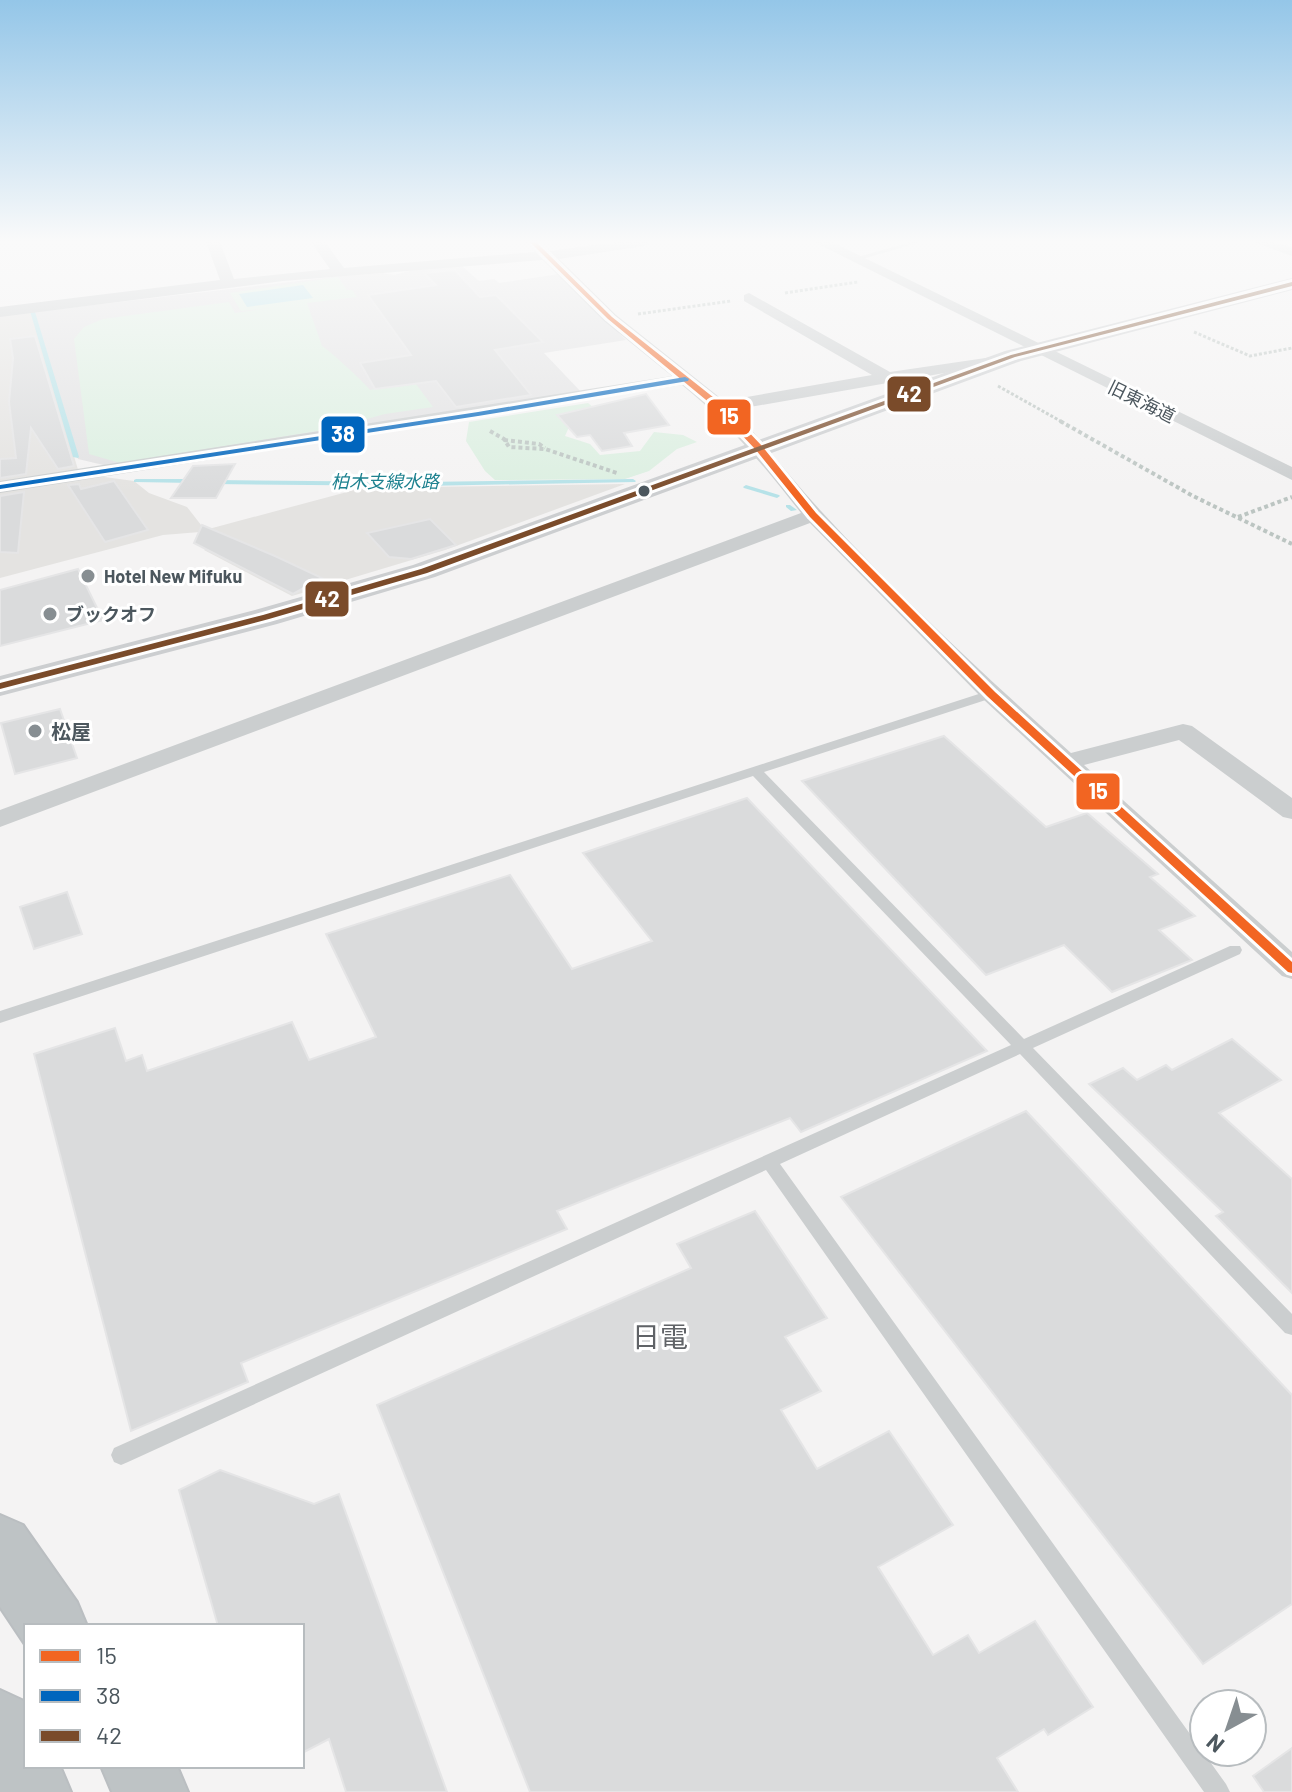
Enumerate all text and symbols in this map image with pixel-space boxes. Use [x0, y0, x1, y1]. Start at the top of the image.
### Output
line badge: 42 [886, 375, 932, 413]
street label: 旧東海道 [1105, 375, 1179, 427]
text: 42 [896, 380, 922, 406]
line badge: 15 [706, 398, 752, 436]
text: 15 [719, 402, 739, 428]
line badge: 38 [320, 415, 366, 454]
text: 38 [331, 420, 355, 446]
water label: 柏木支線水路 [331, 470, 441, 492]
unlabelled marker [636, 483, 652, 499]
place label: Hotel New Mifuku [104, 565, 242, 587]
marker: Hotel New Mifuku [79, 567, 97, 585]
line badge: 42 [304, 580, 350, 618]
text: 42 [314, 585, 340, 611]
place label: ブックオフ [66, 603, 156, 625]
marker: ブックオフ [41, 605, 59, 623]
place label: 松屋 [51, 719, 91, 743]
marker: 松屋 [26, 722, 44, 740]
line badge: 15 [1075, 772, 1121, 811]
text: 15 [1088, 777, 1108, 803]
district label: 日電 [632, 1319, 688, 1353]
legend [24, 1624, 304, 1768]
text: 15 [96, 1640, 117, 1669]
text: 38 [96, 1680, 121, 1709]
north arrow [1188, 1688, 1268, 1768]
text: 42 [96, 1720, 122, 1749]
text: N [1201, 1729, 1228, 1759]

